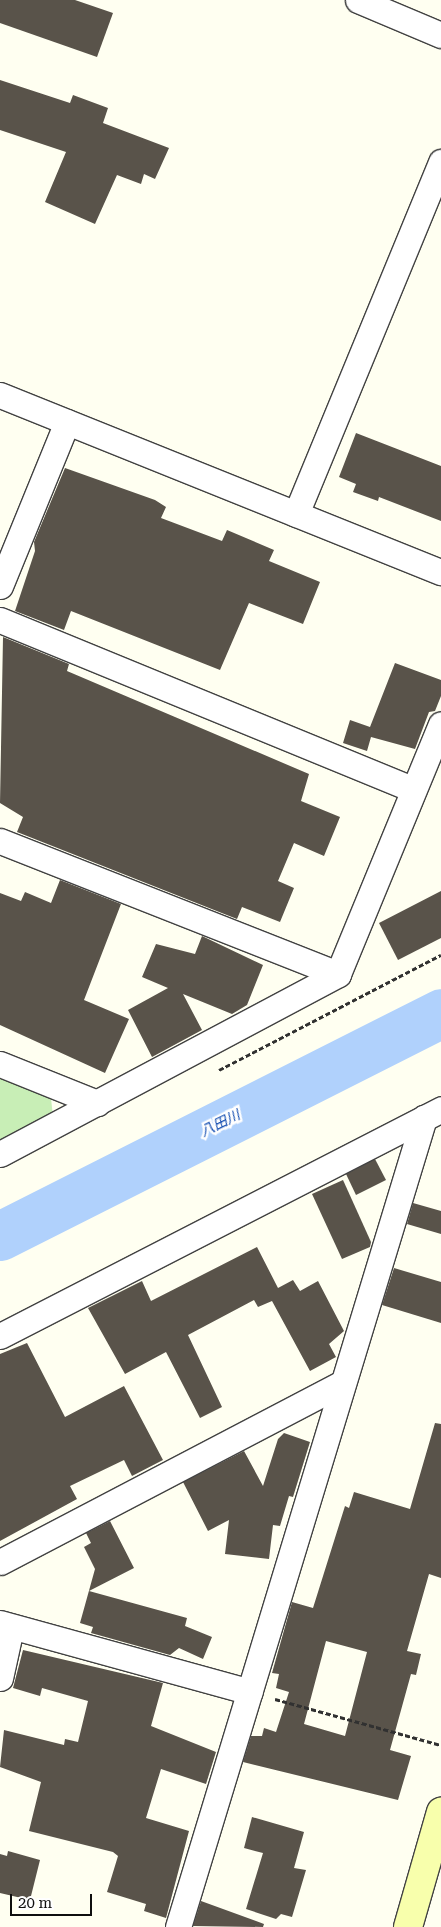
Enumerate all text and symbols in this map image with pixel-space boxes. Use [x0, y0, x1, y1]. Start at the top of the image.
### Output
water label: 八田川 [197, 1106, 243, 1140]
scale bar [12, 1884, 95, 1916]
text: 20 m [18, 1894, 52, 1912]

